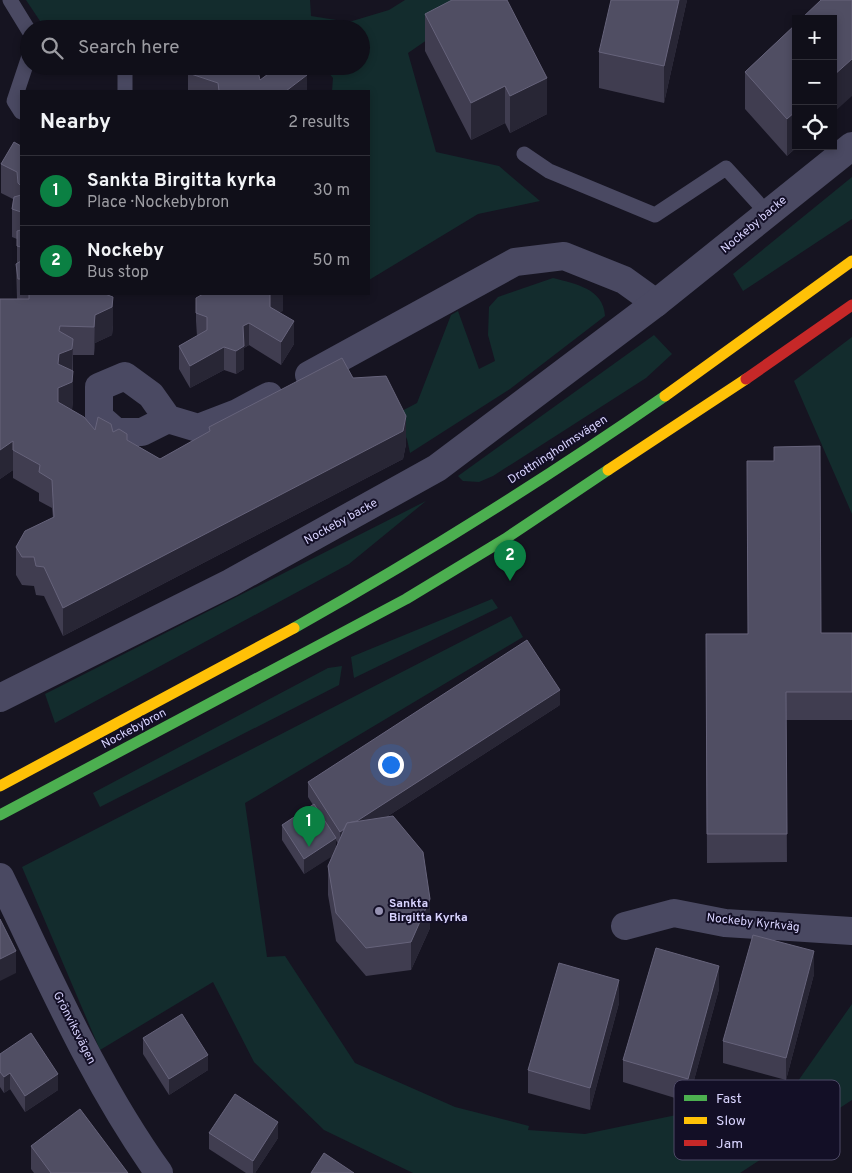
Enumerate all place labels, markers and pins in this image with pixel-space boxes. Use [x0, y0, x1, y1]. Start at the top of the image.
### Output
pin: 2 [494, 540, 526, 581]
pin: 1 [293, 806, 325, 847]
place label: Sankta Birgitta Kyrka [389, 896, 468, 926]
marker: Sankta Birgitta Kyrka [373, 905, 385, 917]

